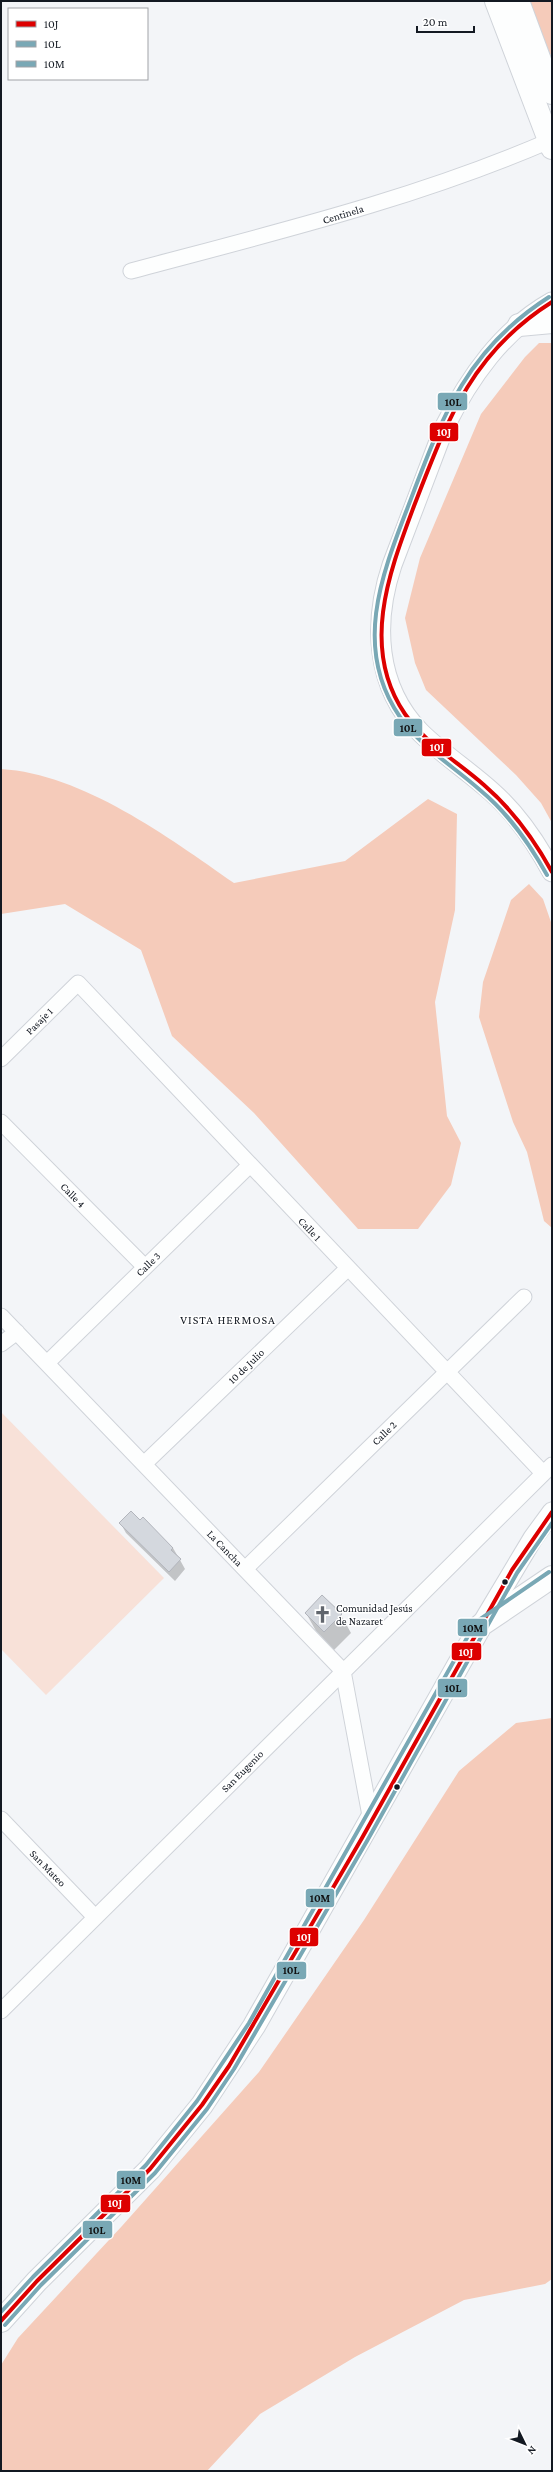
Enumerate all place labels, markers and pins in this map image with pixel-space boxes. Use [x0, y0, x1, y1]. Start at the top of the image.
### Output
unlabelled marker [500, 1577, 510, 1587]
place label: Comunidad Jesús de Nazaret [336, 1602, 413, 1627]
church icon: Comunidad Jesús de Nazaret [313, 1604, 333, 1624]
unlabelled marker [392, 1782, 402, 1792]

